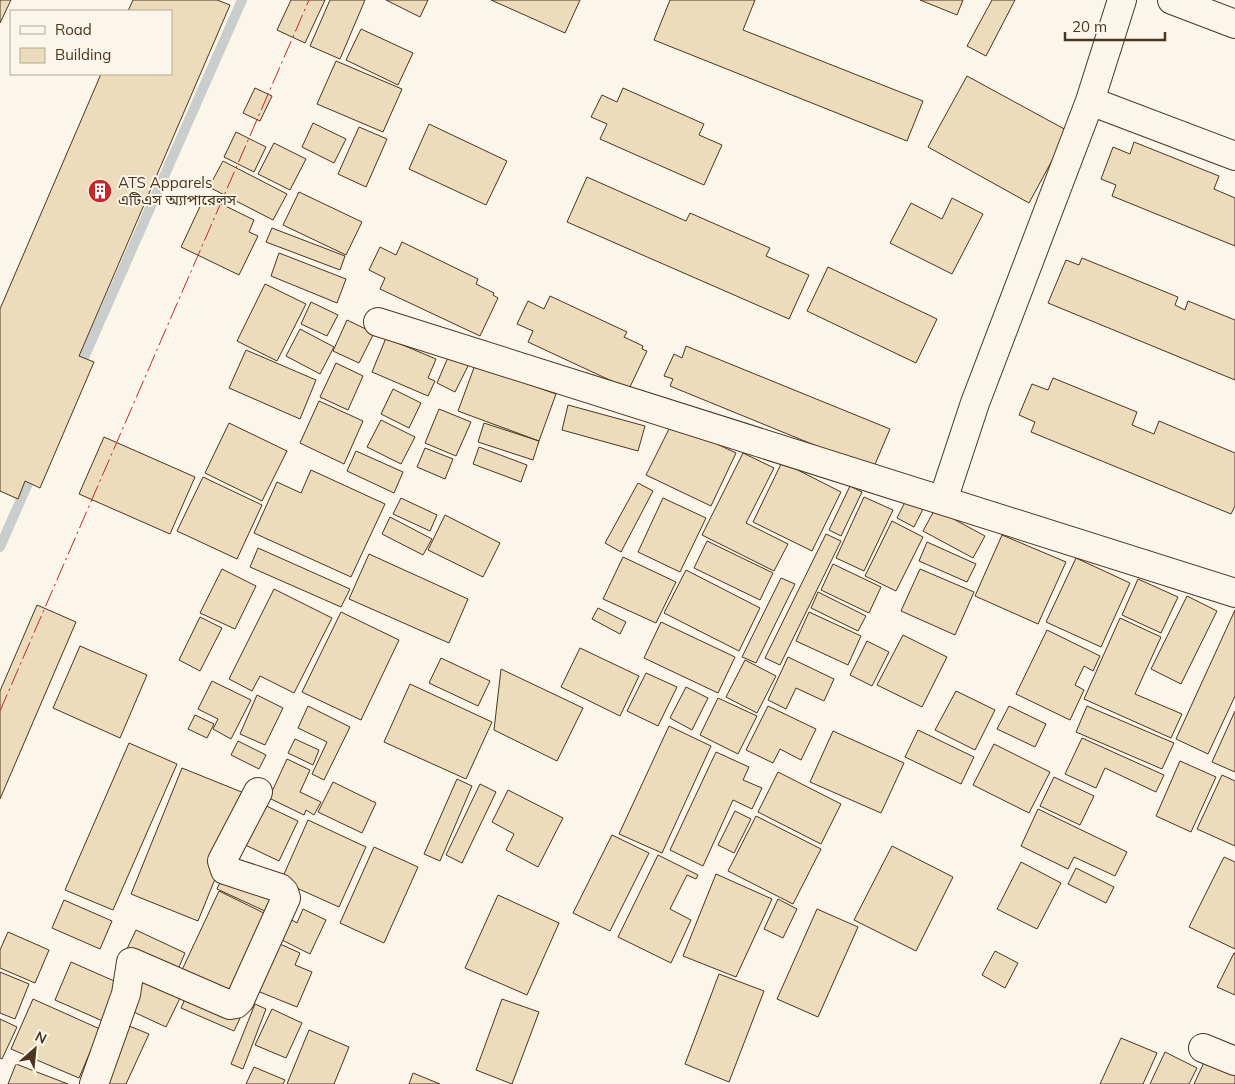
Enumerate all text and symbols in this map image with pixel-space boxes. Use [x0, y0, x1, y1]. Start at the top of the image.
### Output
legend [10, 10, 172, 75]
scale bar [1065, 10, 1165, 42]
text: 20 m [1072, 17, 1107, 36]
text: Road [55, 20, 92, 39]
text: Building [55, 45, 111, 64]
place label: ATS Apparels এটিএস অ্যাপারেলস [118, 173, 237, 209]
building icon: ATS Apparels এটিএস অ্যাপারেলস [87, 178, 113, 204]
north arrow [10, 1024, 60, 1074]
text: N [32, 1027, 50, 1048]

